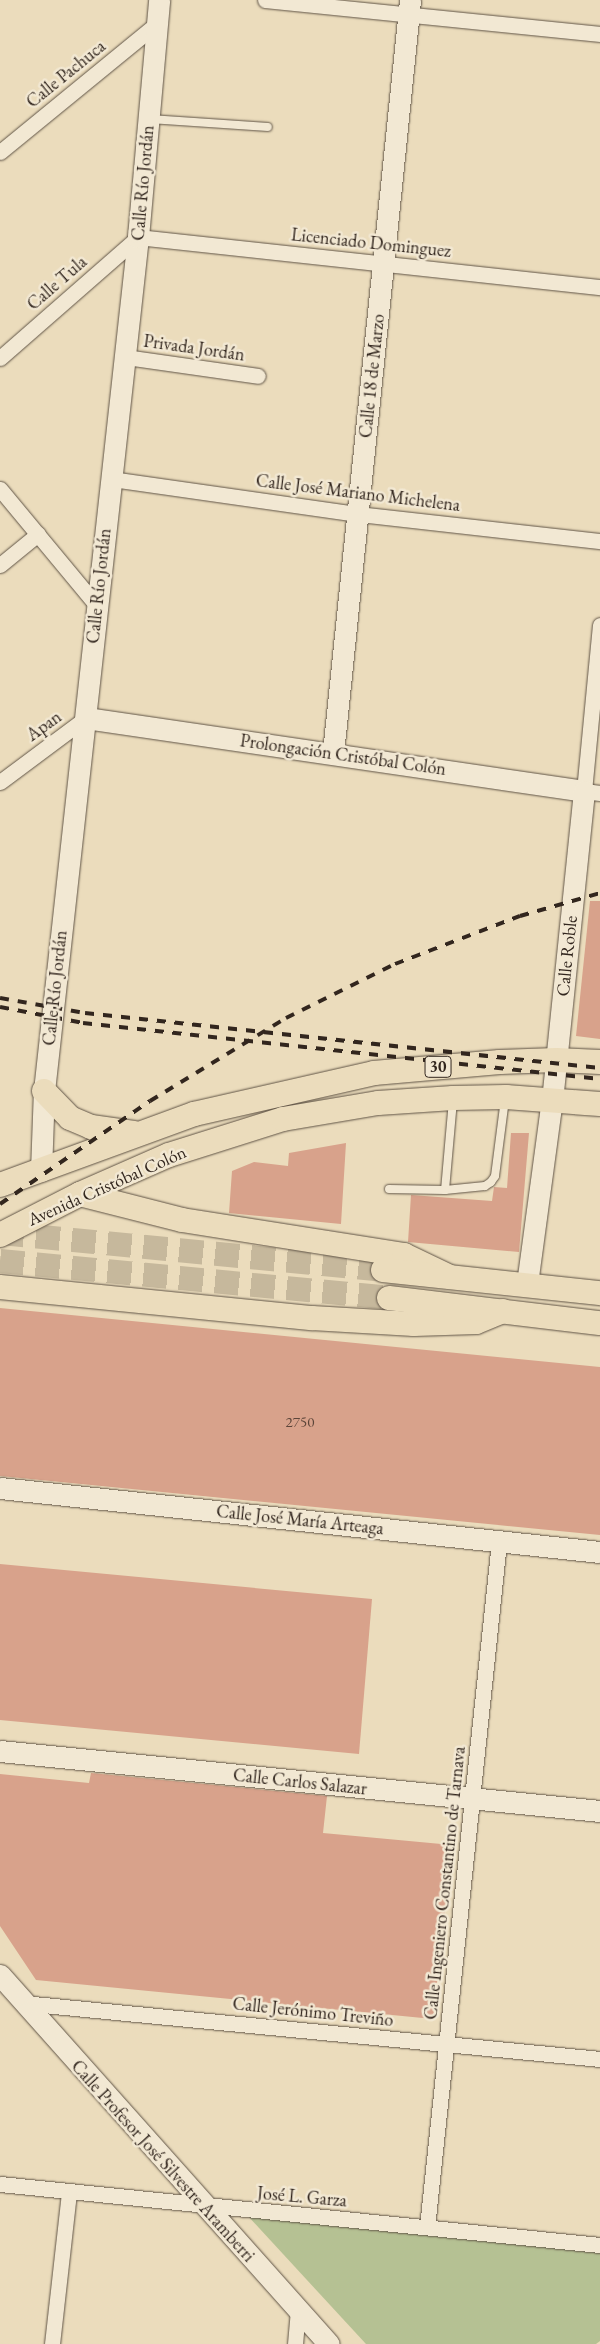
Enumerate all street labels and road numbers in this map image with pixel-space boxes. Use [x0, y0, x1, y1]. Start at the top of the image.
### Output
street label: Calle Pachuca [22, 35, 110, 113]
street label: Calle Río Jordán [127, 124, 159, 242]
street label: Licenciado Dominguez [290, 224, 452, 262]
street label: Calle Tula [23, 251, 91, 315]
street label: Calle 18 de Marzo [355, 313, 389, 439]
street label: Privada Jordán [142, 330, 246, 366]
street label: Calle José Mariano Michelena [255, 470, 461, 516]
street label: Calle Río Jordán [82, 527, 116, 645]
street label: Apan [22, 706, 66, 746]
street label: Prolongación Cristóbal Colón [239, 730, 447, 780]
street label: Calle Roble [552, 914, 582, 998]
street label: Calle Río Jordán [38, 929, 72, 1047]
road number: 30 [424, 1054, 452, 1080]
street label: Avenida Cristóbal Colón [24, 1141, 190, 1231]
street label: Calle José María Arteaga [215, 1500, 385, 1540]
street label: Calle Ingeniero Constantino de Tarnava [420, 1745, 470, 2021]
street label: Calle Carlos Salazar [232, 1764, 368, 1800]
street label: Calle Jerónimo Treviño [231, 1993, 395, 2031]
street label: Calle Profesor José Silvestre Aramberri [67, 2056, 259, 2266]
street label: José L. Garza [256, 2182, 348, 2212]

